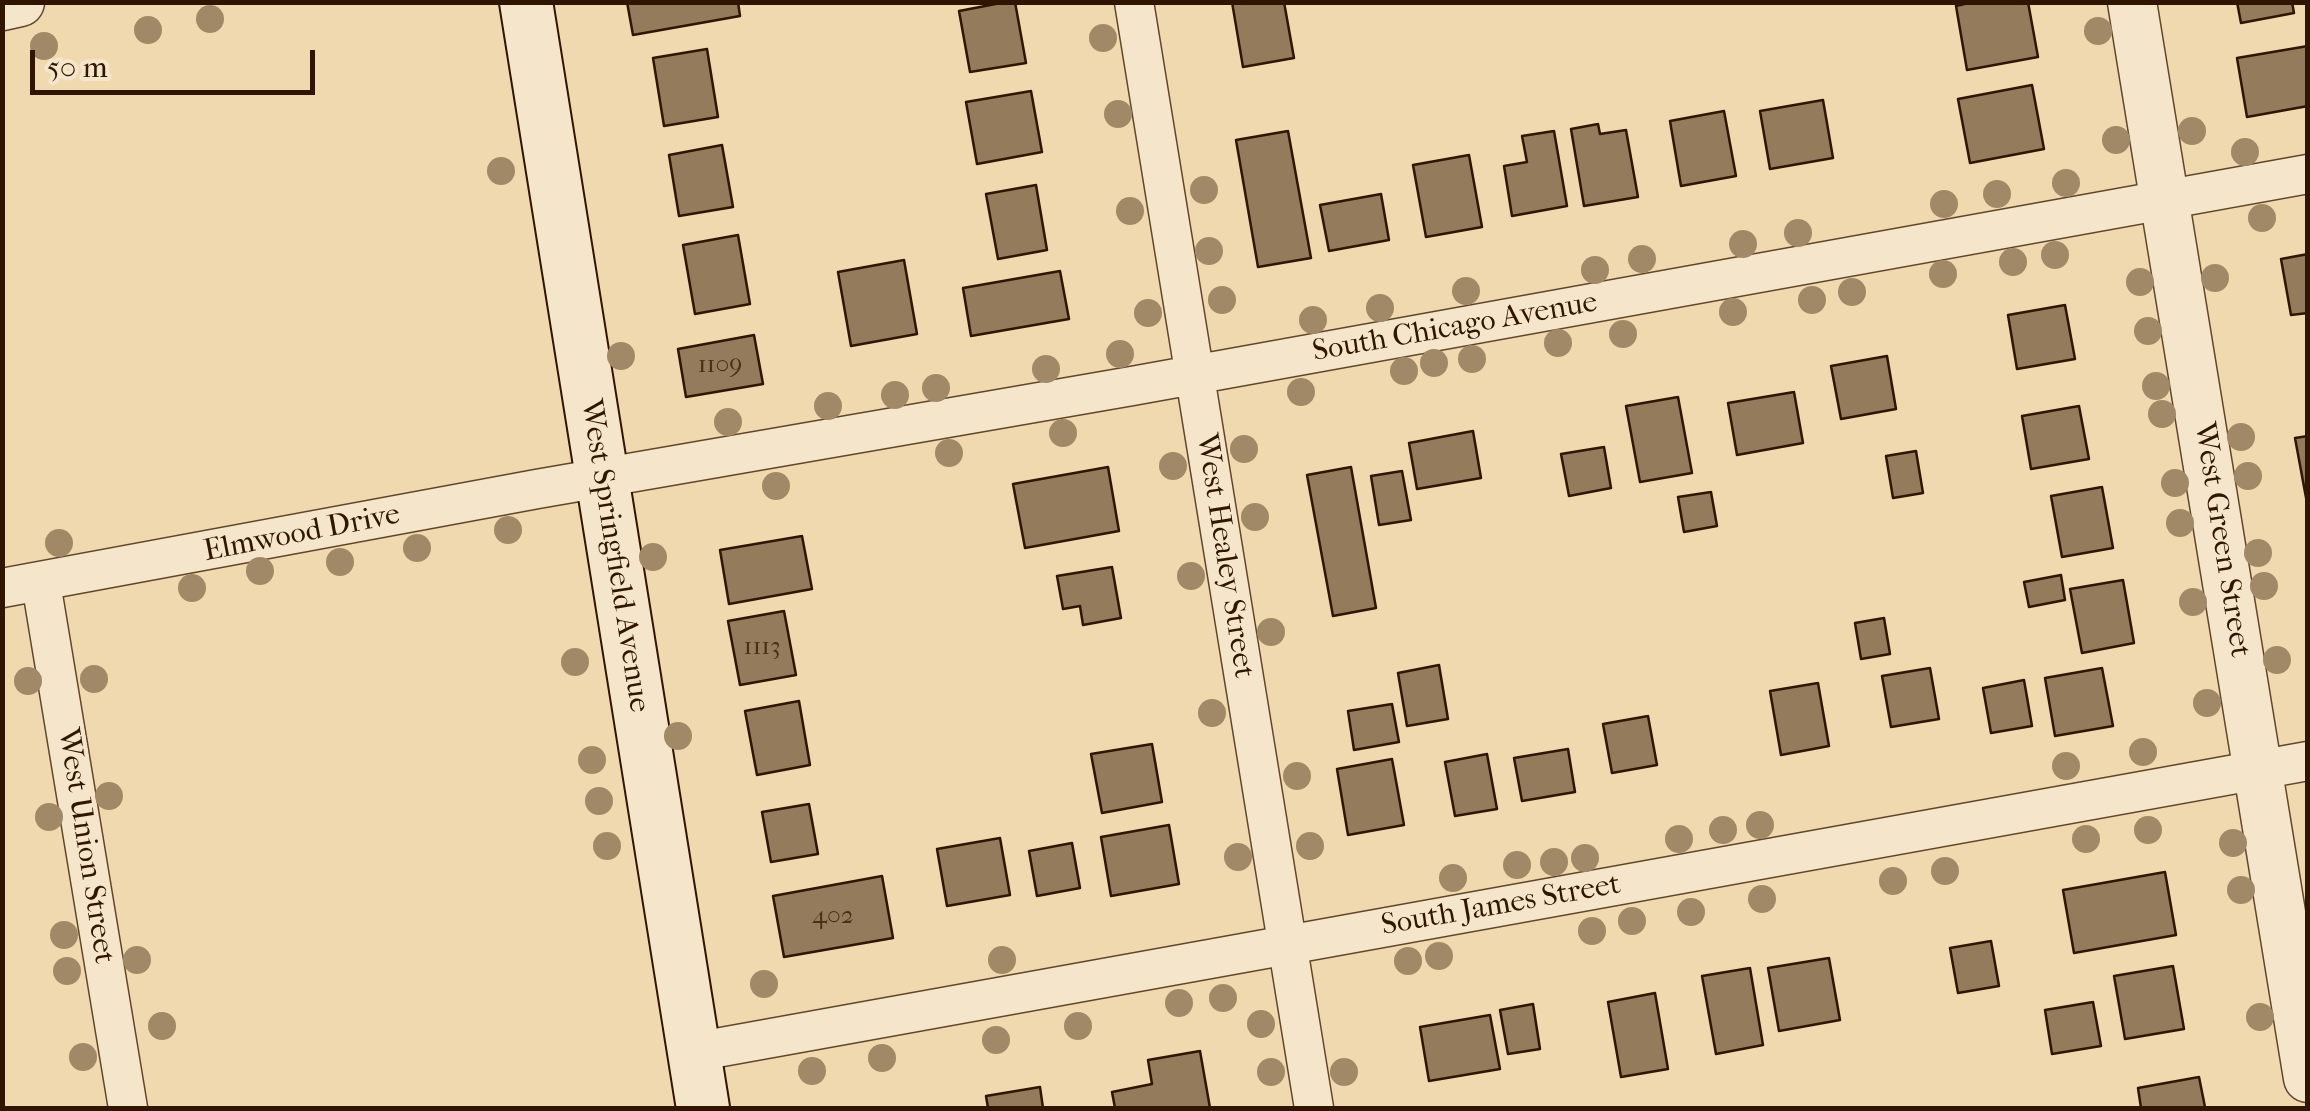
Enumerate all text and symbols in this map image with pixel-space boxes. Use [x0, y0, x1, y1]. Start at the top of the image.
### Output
scale bar [35, 30, 320, 92]
text: 50 m [47, 50, 108, 85]
street label: South Chicago Avenue [1310, 285, 1600, 371]
house number: 1109 [698, 351, 742, 381]
street label: West Springfield Avenue [571, 397, 657, 715]
street label: West Green Street [2185, 420, 2257, 660]
street label: West Healey Street [1187, 431, 1261, 681]
street label: Elmwood Drive [201, 497, 403, 571]
house number: 1113 [743, 633, 781, 663]
street label: West Union Street [49, 726, 121, 966]
street label: South James Street [1379, 867, 1623, 945]
house number: 402 [812, 902, 854, 932]

